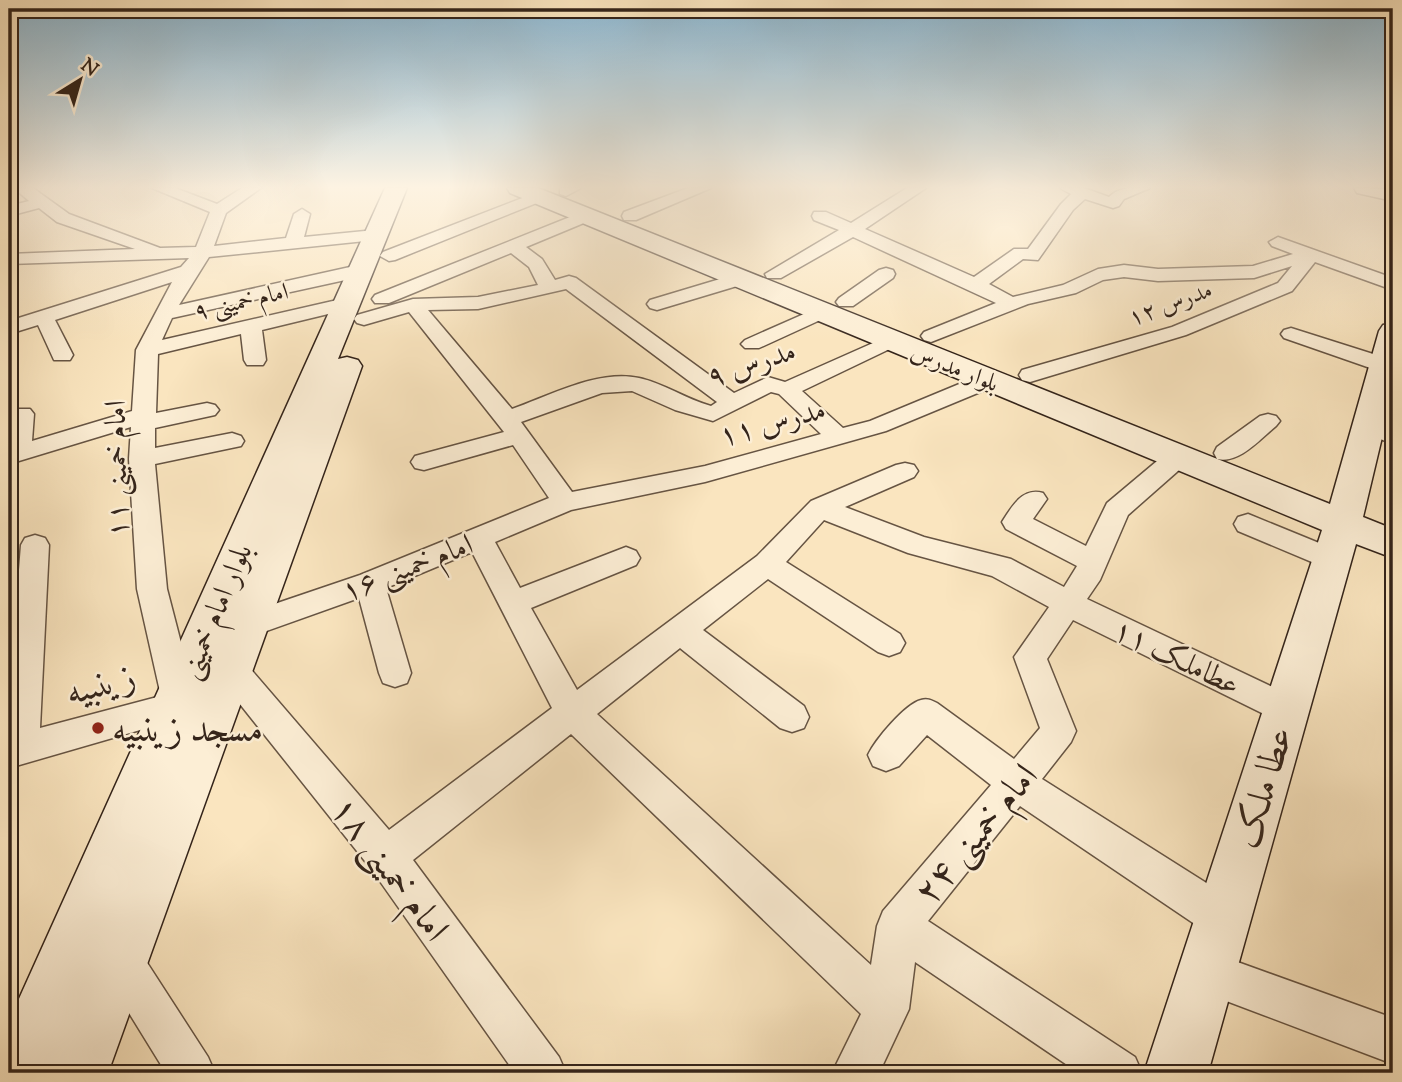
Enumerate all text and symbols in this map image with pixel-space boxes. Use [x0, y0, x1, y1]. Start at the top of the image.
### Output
north arrow [46, 46, 116, 116]
text: N [75, 53, 103, 84]
street label: مدرس ۱۲ [1124, 274, 1217, 336]
street label: امام خمینی ۹ [191, 276, 293, 332]
street label: مدرس ۹ [702, 331, 802, 400]
street label: بلوار مدرس [905, 336, 1003, 402]
street label: مدرس ۱۱ [714, 390, 831, 459]
street label: امام خمینی ۱۱ [96, 400, 143, 538]
street label: امام خمینی ۱۶ [336, 525, 481, 616]
street label: بلوار امام خمینی [169, 537, 267, 687]
street label: عطاملک ۱۱ [1105, 610, 1247, 708]
street label: زینبیه [60, 652, 142, 722]
place label: مسجد زینبیه [112, 705, 263, 759]
marker: مسجد زینبیه [90, 720, 106, 736]
street label: عطا ملک [1222, 721, 1310, 856]
street label: امام خمینی ۲۴ [903, 753, 1055, 919]
street label: امام خمینی ۱۸ [314, 786, 460, 956]

